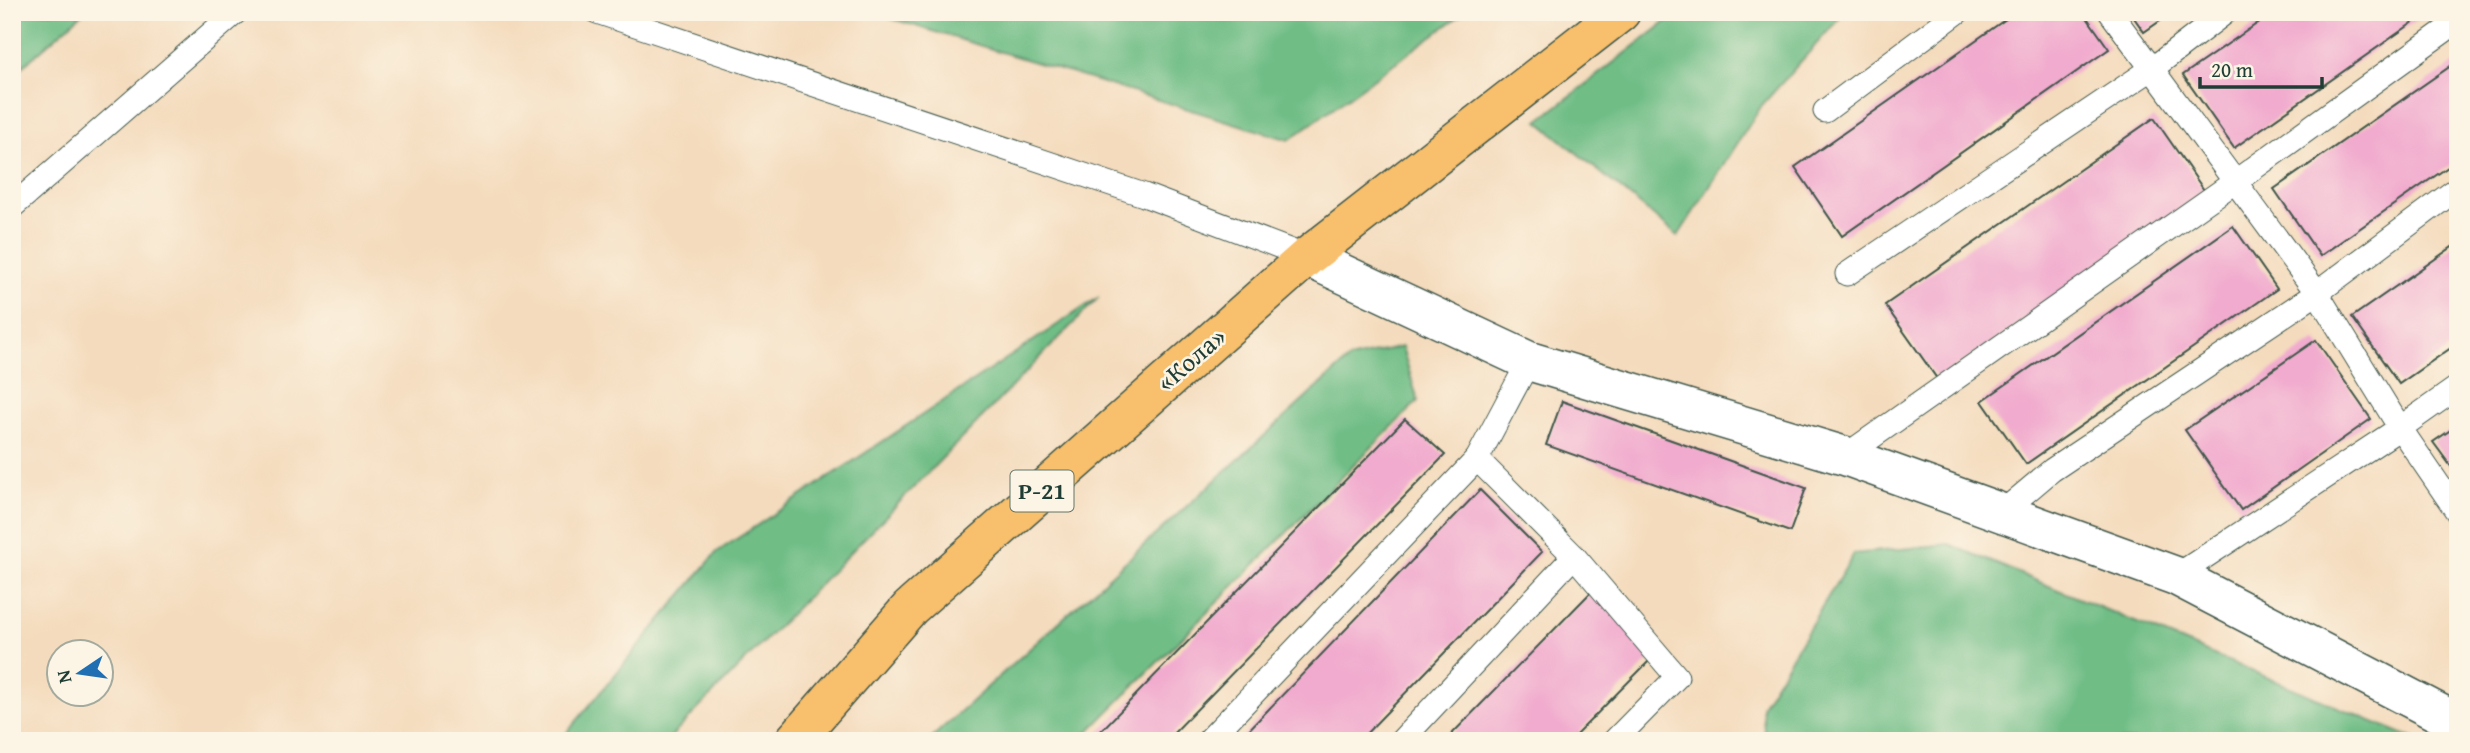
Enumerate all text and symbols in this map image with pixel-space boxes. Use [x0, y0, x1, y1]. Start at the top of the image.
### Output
scale bar [2200, 46, 2323, 90]
text: 20 m [2211, 54, 2253, 85]
street label: «Кола» [1147, 317, 1234, 400]
road number: Р-21 [1010, 470, 1074, 512]
north arrow [46, 638, 116, 708]
text: N [48, 667, 79, 686]

